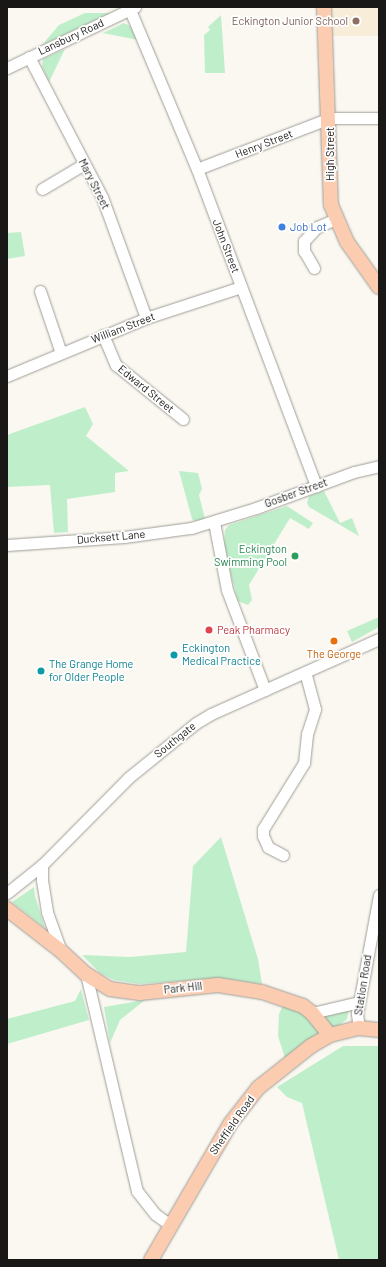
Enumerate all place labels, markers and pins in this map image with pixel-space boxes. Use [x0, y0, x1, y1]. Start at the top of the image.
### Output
place label: Eckington Junior School [232, 14, 348, 28]
marker: Eckington Junior School [351, 16, 361, 26]
place label: Job Lot [290, 220, 327, 234]
marker: Job Lot [277, 222, 287, 232]
place label: Eckington Swimming Pool [214, 543, 287, 569]
marker: Eckington Swimming Pool [290, 551, 300, 561]
place label: Peak Pharmacy [217, 623, 290, 637]
marker: Peak Pharmacy [204, 625, 214, 635]
marker: The George [329, 636, 339, 646]
place label: Eckington Medical Practice [182, 642, 261, 668]
place label: The George [307, 647, 361, 661]
marker: Eckington Medical Practice [169, 650, 179, 660]
place label: The Grange Home for Older People [49, 658, 133, 684]
marker: The Grange Home for Older People [36, 666, 46, 676]

